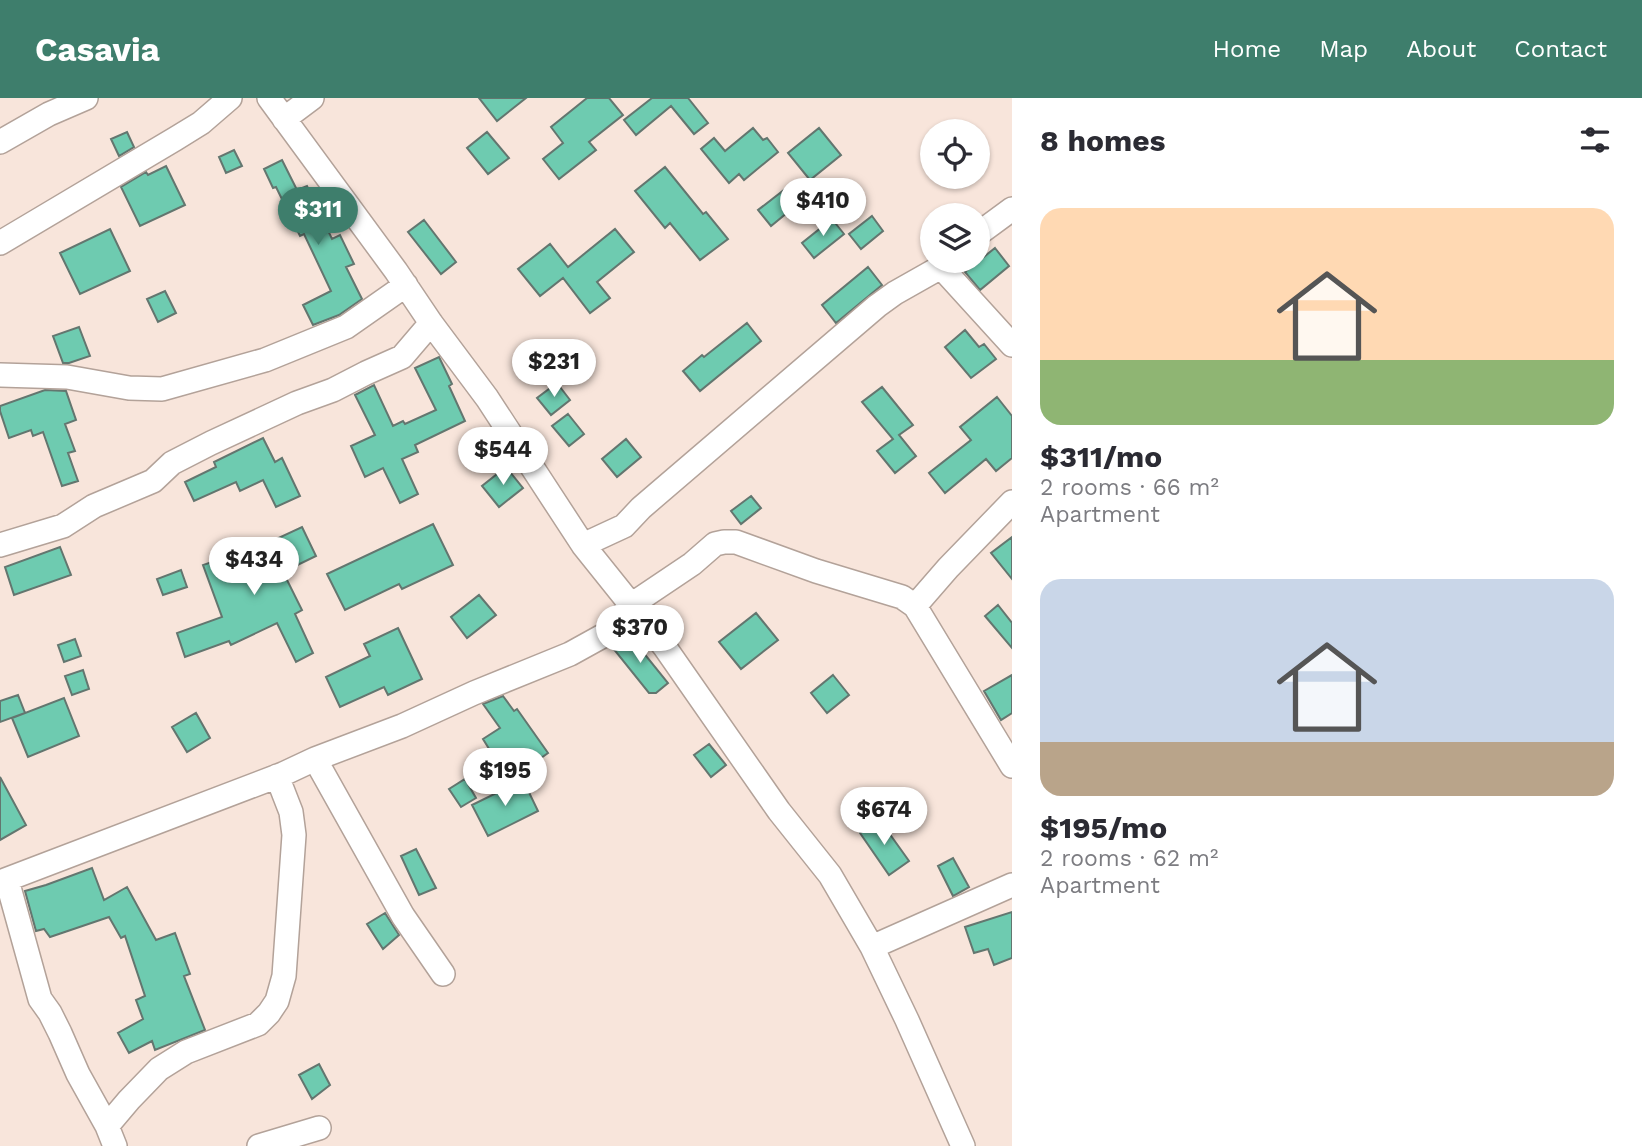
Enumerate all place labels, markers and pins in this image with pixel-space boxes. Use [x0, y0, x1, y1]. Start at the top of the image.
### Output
pin: $410 [782, 178, 864, 238]
pin: $311 [277, 188, 359, 247]
pin: $231 [513, 340, 595, 399]
pin: $544 [462, 428, 544, 487]
pin: $434 [213, 538, 295, 597]
pin: $370 [599, 606, 681, 665]
pin: $195 [464, 748, 546, 808]
pin: $674 [843, 788, 925, 847]

